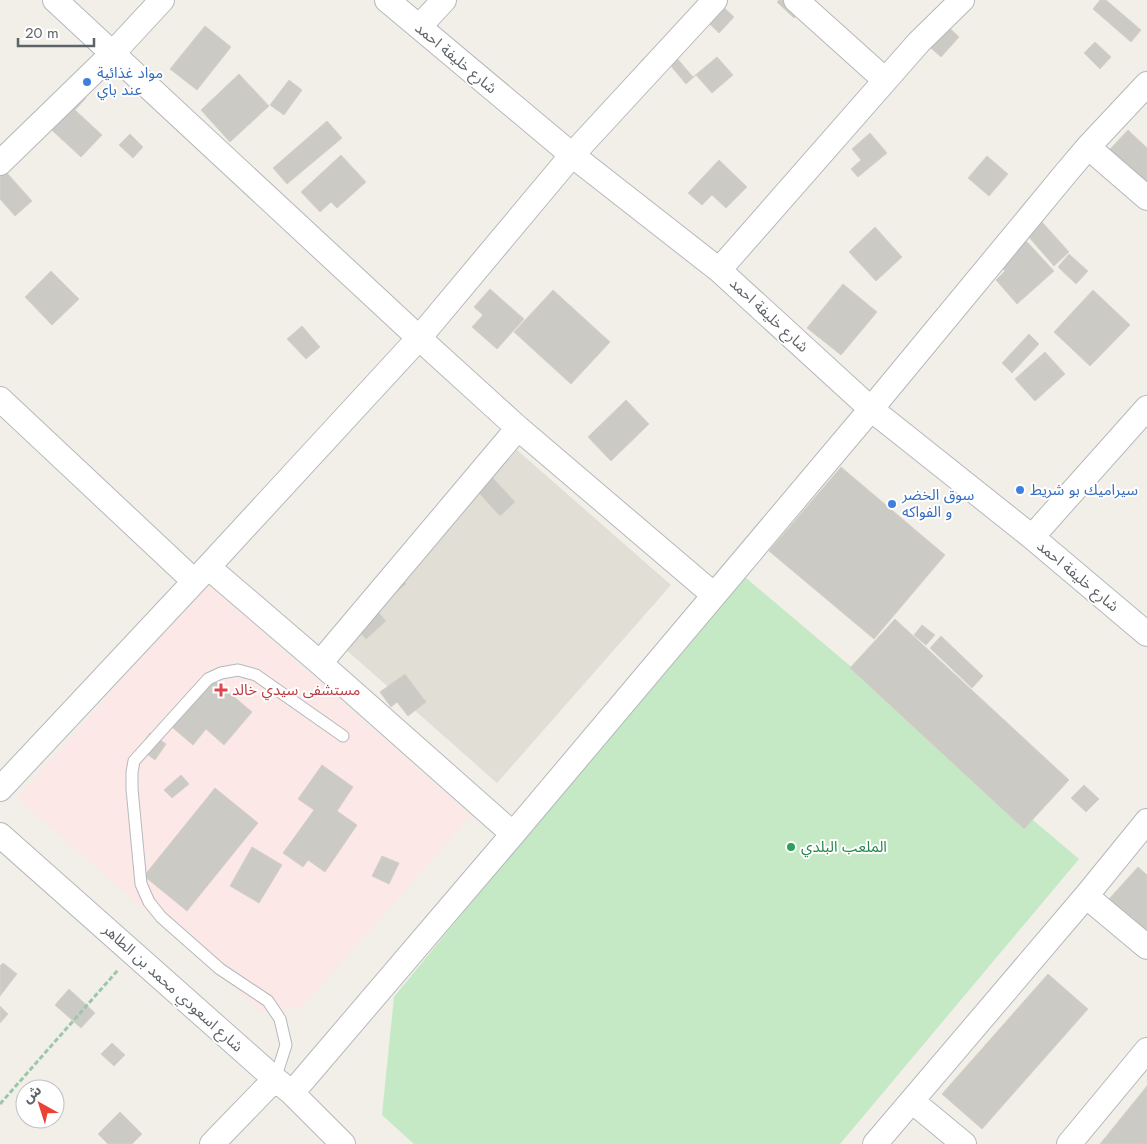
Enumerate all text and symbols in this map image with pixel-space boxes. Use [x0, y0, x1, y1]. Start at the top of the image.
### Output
scale bar [18, 15, 94, 47]
street label: شارع خليفة احمد [410, 17, 502, 100]
text: 20 m [25, 22, 59, 44]
place label: مواد غذائية عند باي [97, 62, 163, 101]
marker: مواد غذائية عند باي [81, 76, 93, 88]
street label: شارع خليفة احمد [724, 273, 814, 358]
place label: سيراميك بو شريط [1030, 479, 1138, 501]
place label: سوق الخضر و الفواكه [901, 484, 974, 523]
marker: سيراميك بو شريط [1014, 484, 1026, 496]
marker: سوق الخضر و الفواكه [886, 498, 898, 510]
street label: شارع خليفة احمد [1032, 535, 1124, 618]
place label: مستشفى سيدي خالد [232, 679, 360, 701]
marker: مستشفى سيدي خالد [214, 683, 228, 697]
place label: الملعب البلدي [801, 836, 887, 858]
marker: الملعب البلدي [785, 841, 797, 853]
street label: شارع اسعودي محمد بن الطاهر [97, 918, 248, 1058]
north arrow [15, 1079, 65, 1129]
text: ش [18, 1080, 46, 1108]

